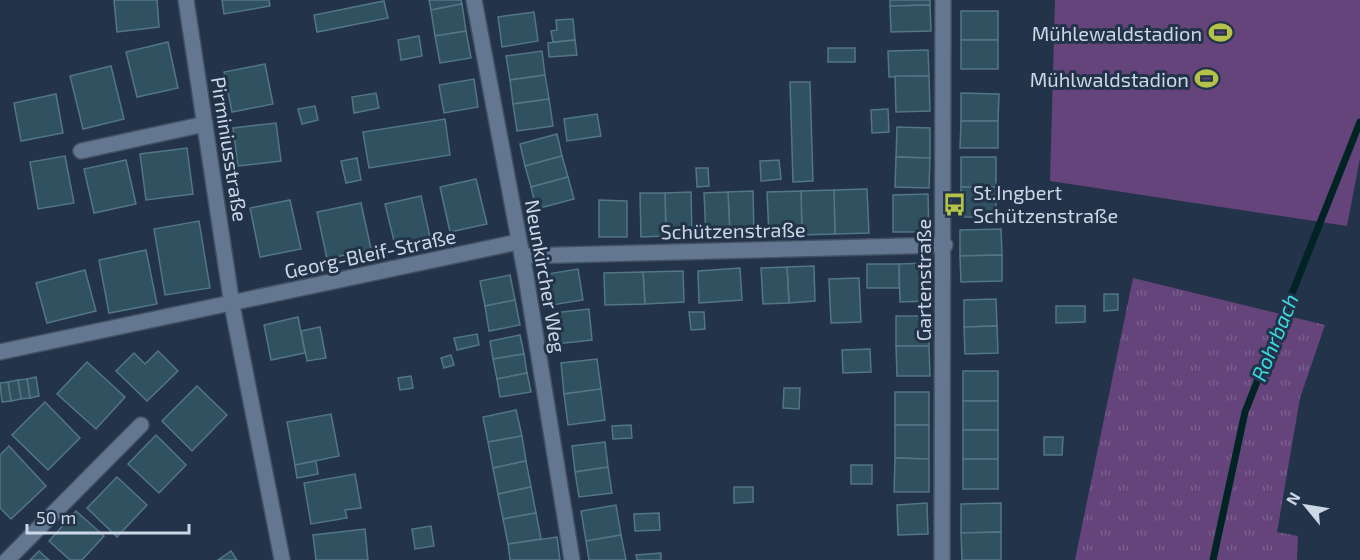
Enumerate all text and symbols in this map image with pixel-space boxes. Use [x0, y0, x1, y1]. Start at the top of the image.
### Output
sports icon: Mühlewaldstadion [1207, 20, 1233, 46]
place label: Mühlewaldstadion [1032, 21, 1202, 45]
sports icon: Mühlwaldstadion [1194, 66, 1220, 92]
place label: Mühlwaldstadion [1030, 67, 1189, 91]
street label: Pirminiusstraße [207, 75, 253, 223]
place label: St.Ingbert Schützenstraße [973, 180, 1118, 227]
bus stop icon: St.Ingbert Schützenstraße [942, 191, 968, 217]
street label: Neunkircher Weg [521, 197, 571, 355]
street label: Schützenstraße [660, 217, 806, 243]
street label: Gartenstraße [911, 219, 935, 341]
street label: Georg-Bleif-Straße [282, 223, 458, 283]
water label: Rohrbach [1245, 290, 1303, 384]
north arrow [1276, 476, 1336, 536]
text: N [1281, 488, 1304, 508]
scale bar [27, 497, 189, 535]
text: 50 m [36, 506, 76, 528]

